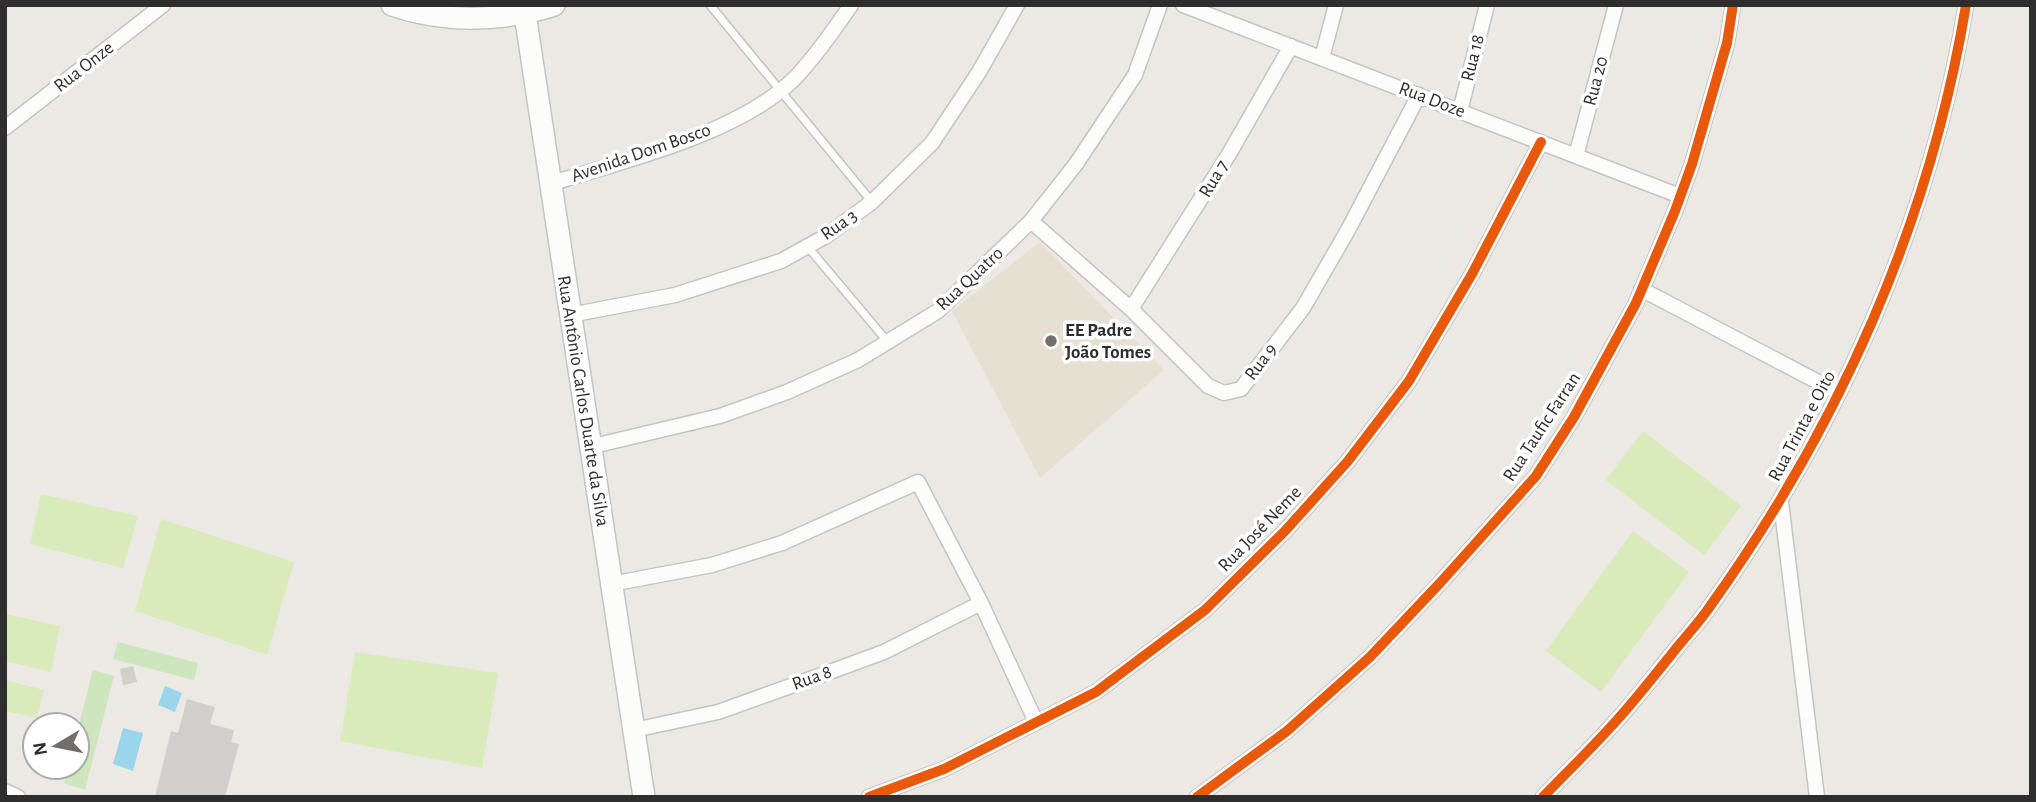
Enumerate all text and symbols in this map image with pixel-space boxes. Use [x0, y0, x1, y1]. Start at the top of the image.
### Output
street label: Rua 18 [1458, 33, 1488, 83]
street label: Rua Onze [51, 38, 117, 96]
street label: Rua 20 [1580, 54, 1612, 108]
street label: Rua Doze [1396, 79, 1468, 121]
street label: Avenida Dom Bosco [569, 120, 713, 186]
street label: Rua 7 [1196, 157, 1232, 201]
street label: Rua 3 [817, 206, 861, 244]
street label: Rua Quatro [933, 243, 1007, 315]
street label: Rua Antônio Carlos Duarte da Silva [554, 274, 612, 528]
place label: EE Padre João Tomes [1065, 321, 1151, 362]
marker: EE Padre João Tomes [1043, 333, 1059, 349]
street label: Rua 9 [1241, 340, 1281, 384]
street label: Rua Trinta e Oito [1765, 368, 1839, 484]
street label: Rua Taufic Farran [1500, 369, 1584, 485]
street label: Rua José Neme [1215, 483, 1305, 575]
street label: Rua 8 [790, 662, 834, 694]
north arrow [21, 711, 91, 781]
text: N [30, 741, 51, 757]

